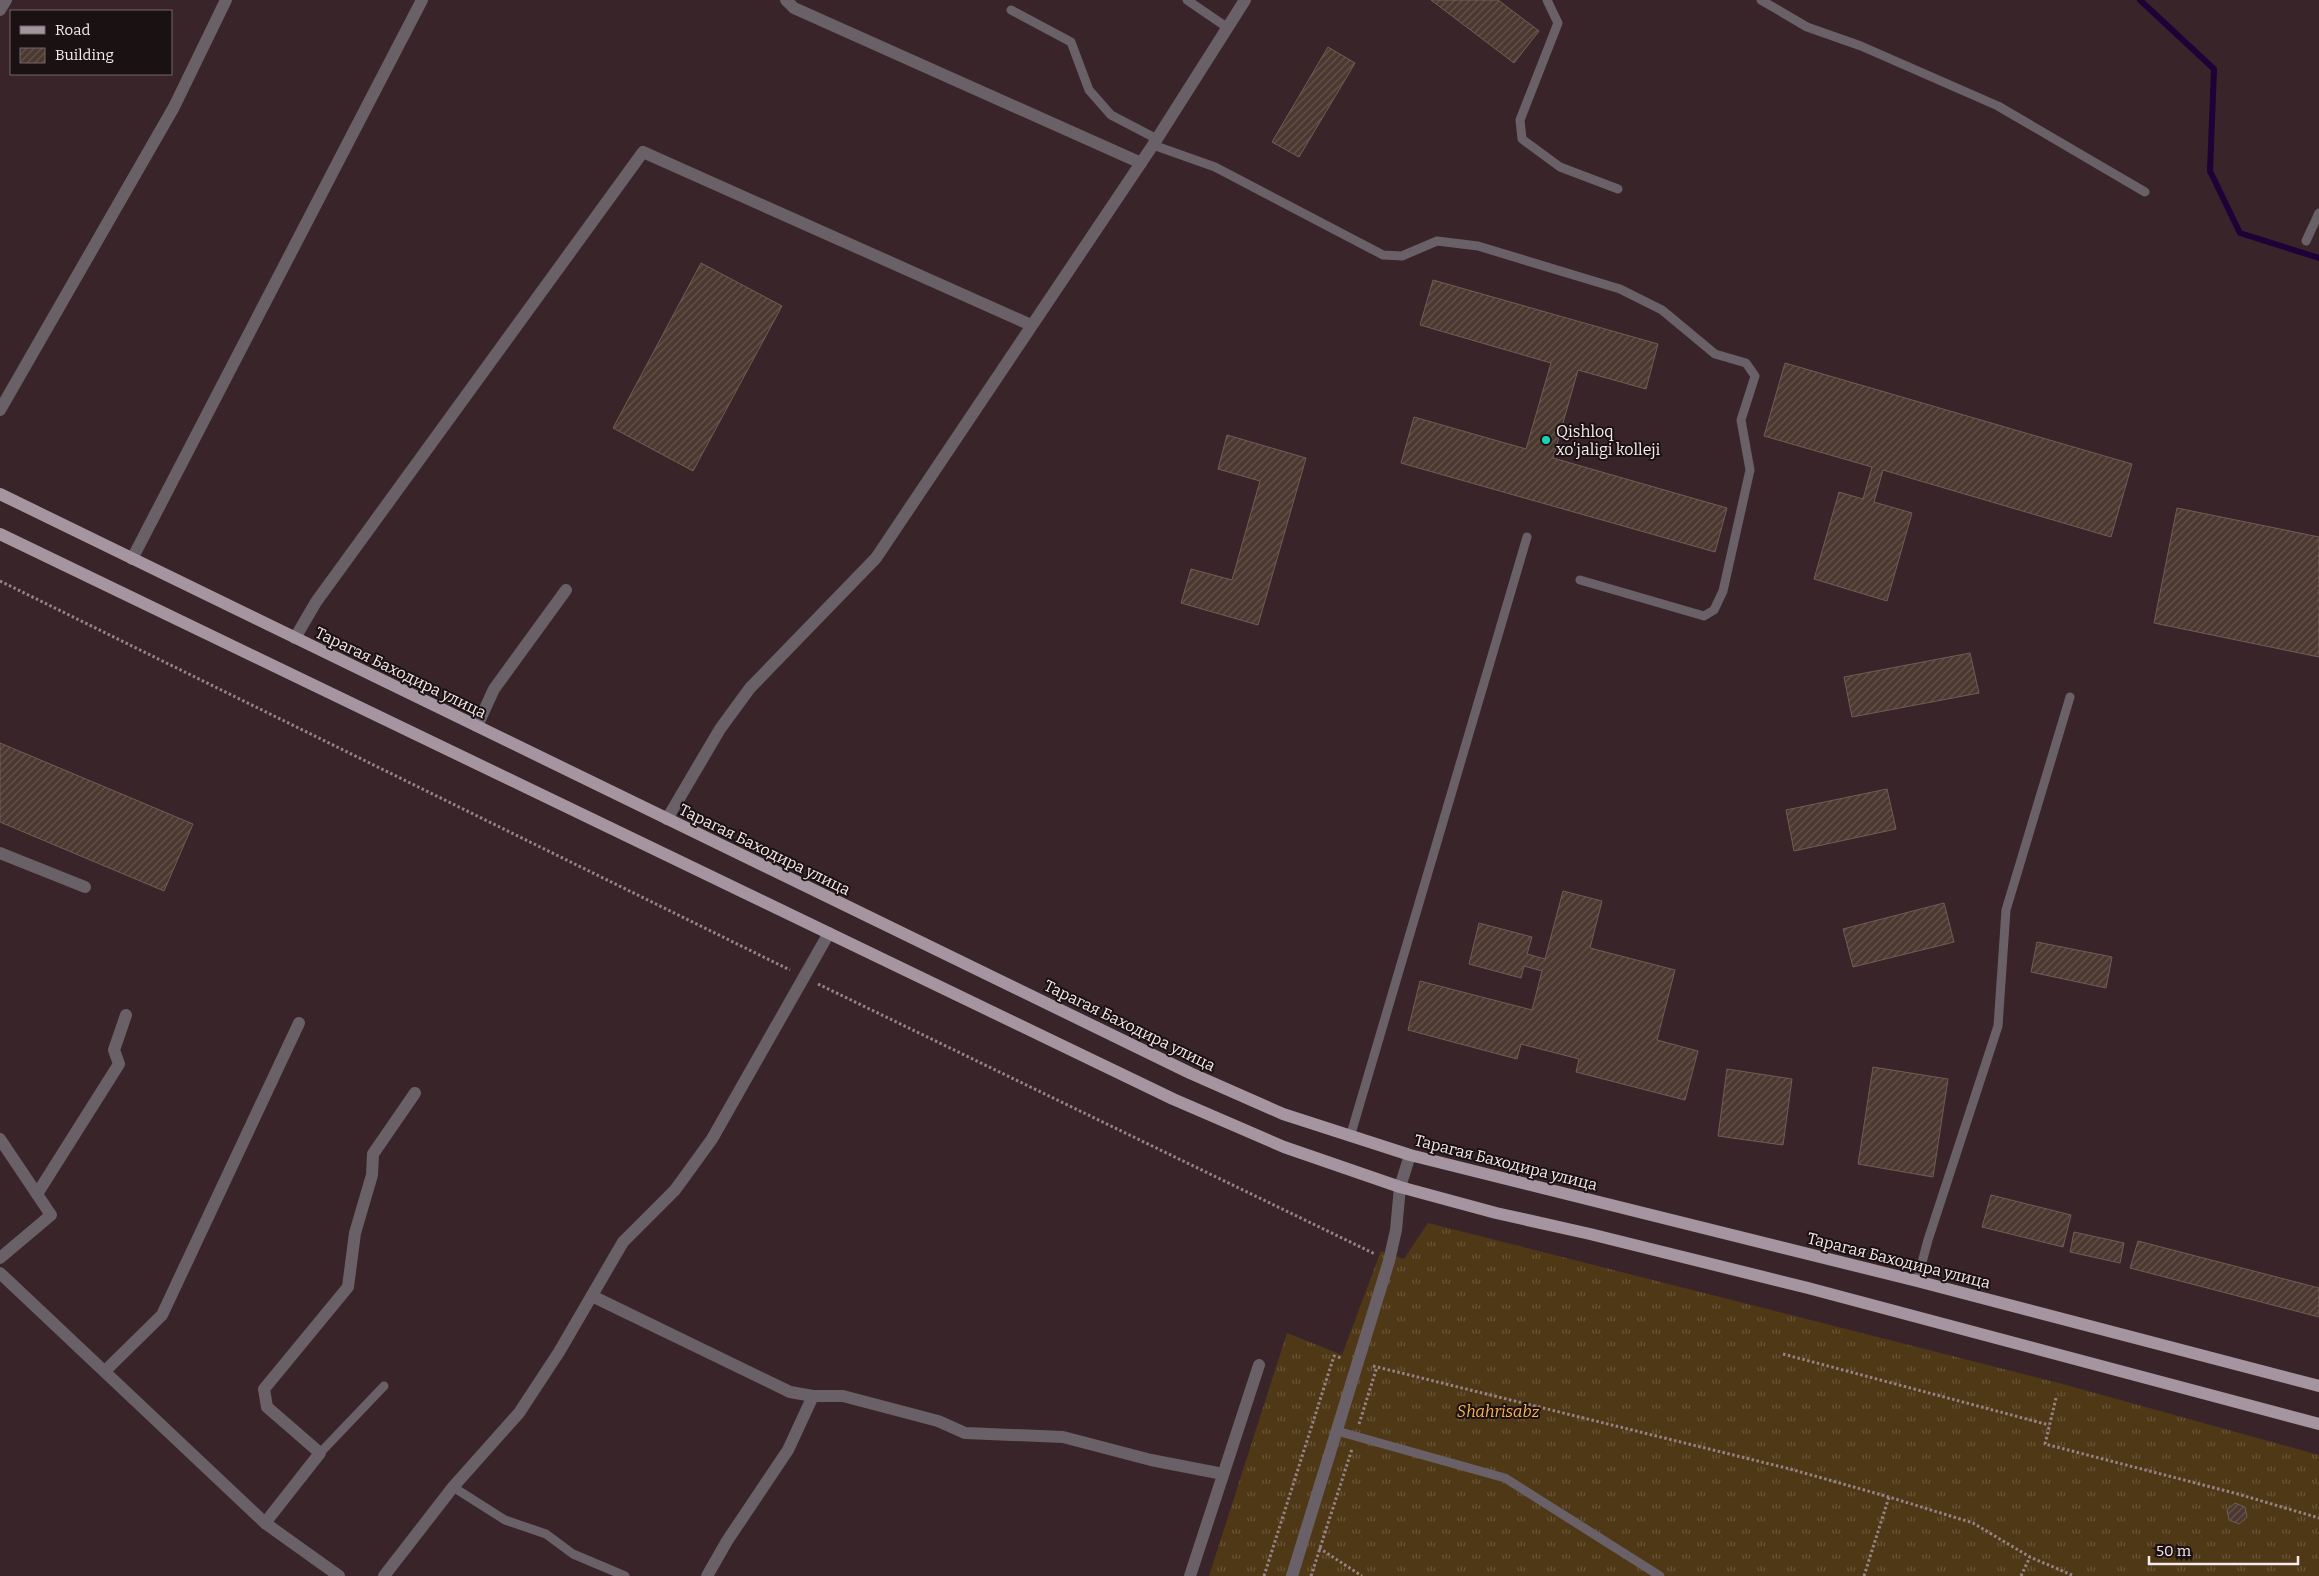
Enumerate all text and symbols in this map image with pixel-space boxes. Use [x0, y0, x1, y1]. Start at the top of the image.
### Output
legend [10, 10, 172, 75]
text: Road [55, 21, 90, 39]
text: Building [55, 46, 114, 64]
place label: Qishloq xo'jaligi kolleji [1556, 422, 1660, 459]
marker: Qishloq xo'jaligi kolleji [1540, 434, 1552, 446]
street label: Тарагая Баходира улица [312, 623, 490, 722]
street label: Тарагая Баходира улица [676, 800, 854, 899]
street label: Тарагая Баходира улица [1041, 976, 1219, 1075]
street label: Тарагая Баходира улица [1412, 1131, 1600, 1195]
street label: Тарагая Баходира улица [1805, 1229, 1993, 1293]
park label: Shahrisabz [1457, 1402, 1540, 1421]
scale bar [2149, 1534, 2298, 1566]
text: 50 m [2156, 1542, 2192, 1560]

